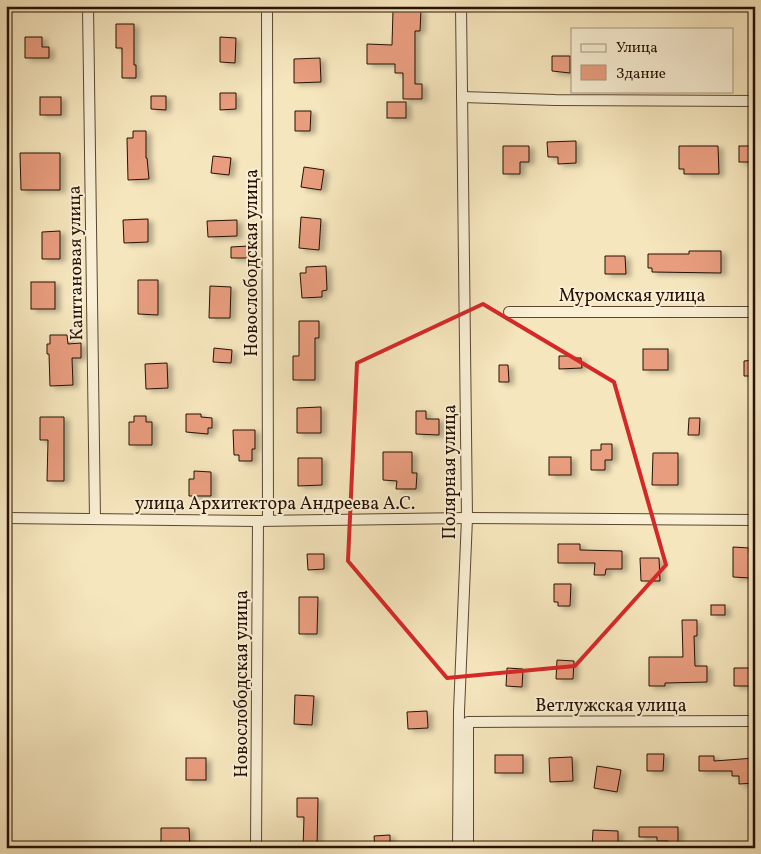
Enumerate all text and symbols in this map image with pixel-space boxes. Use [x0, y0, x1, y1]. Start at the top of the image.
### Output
legend [571, 28, 734, 92]
text: Улица [616, 38, 658, 59]
text: Здание [616, 64, 666, 85]
street label: Новослободская улица [240, 169, 265, 357]
street label: Каштановая улица [63, 185, 90, 341]
street label: Муромская улица [559, 284, 705, 309]
street label: Полярная улица [438, 405, 463, 539]
street label: улица Архитектора Андреева А.С. [135, 492, 415, 517]
street label: Новослободская улица [230, 590, 255, 778]
street label: Ветлужская улица [535, 694, 687, 719]

